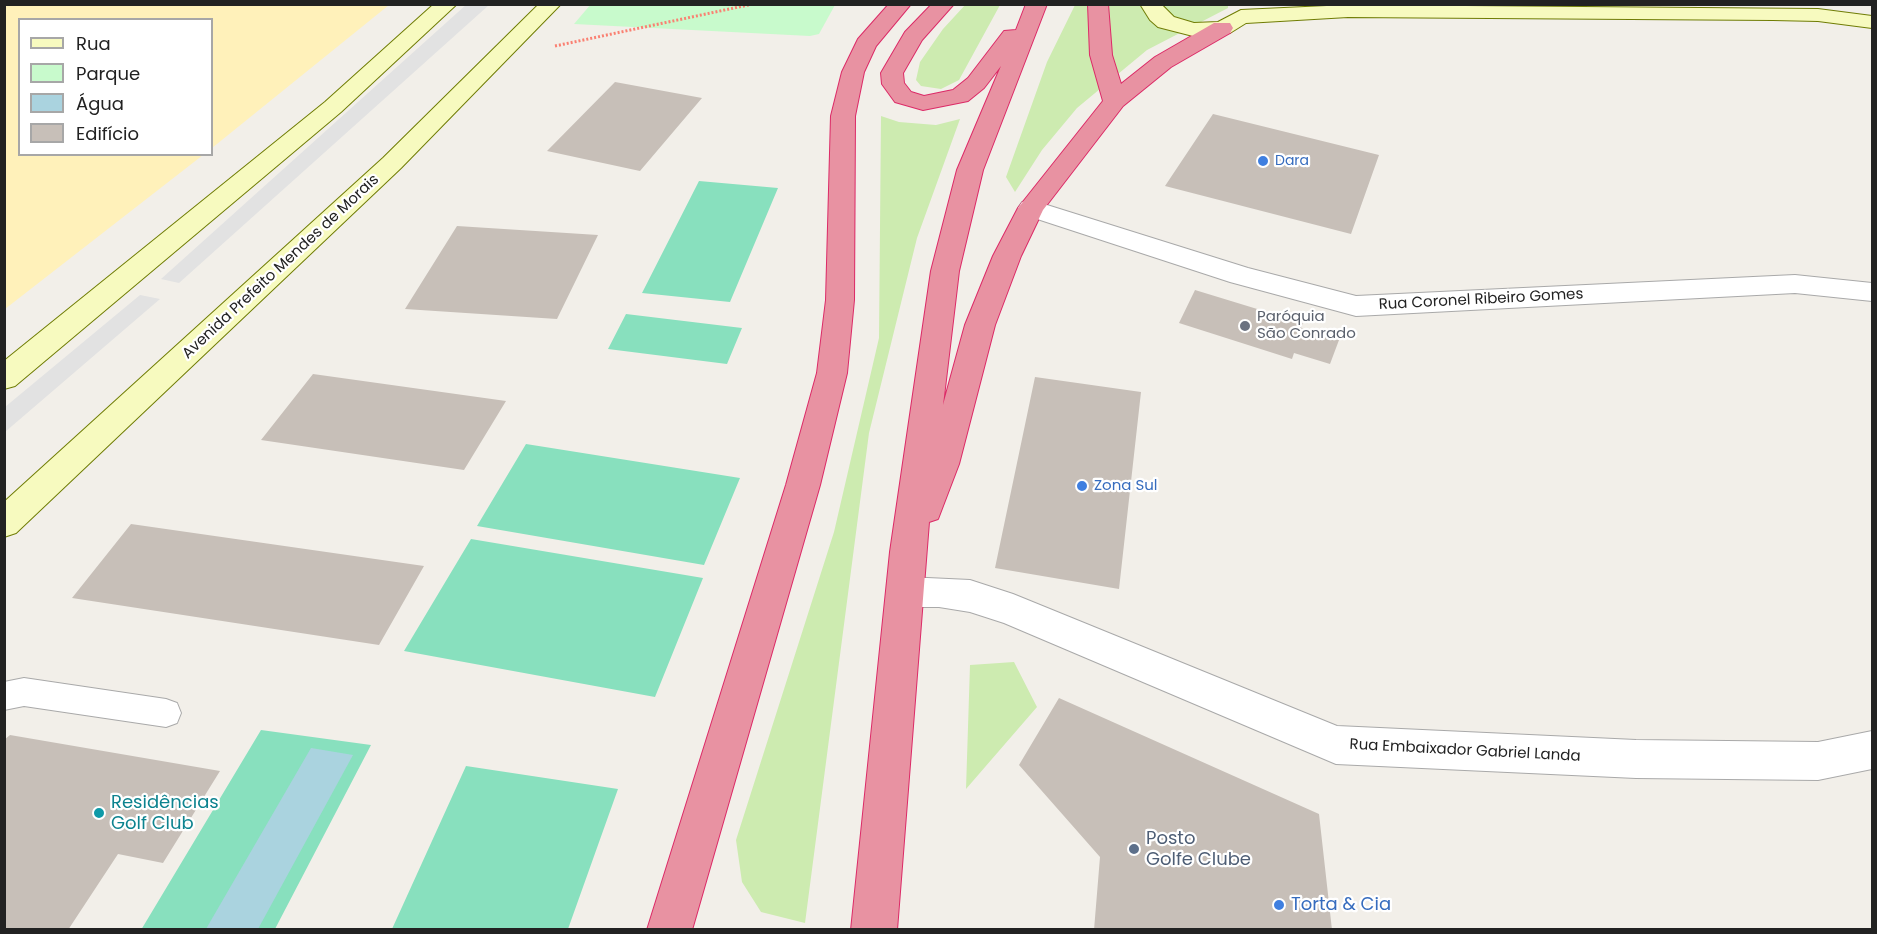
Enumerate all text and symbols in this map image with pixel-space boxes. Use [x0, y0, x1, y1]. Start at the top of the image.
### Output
legend [18, 18, 213, 156]
text: Rua [76, 31, 111, 56]
text: Parque [76, 61, 140, 86]
text: Água [76, 91, 124, 116]
text: Edifício [76, 121, 139, 146]
place label: Dara [1275, 153, 1309, 169]
marker: Dara [1256, 154, 1270, 168]
street label: Avenida Prefeito Mendes de Morais [179, 171, 383, 363]
street label: Rua Coronel Ribeiro Gomes [1378, 286, 1584, 314]
place label: Paróquia São Conrado [1257, 308, 1356, 343]
marker: Paróquia São Conrado [1238, 319, 1252, 333]
place label: Zona Sul [1094, 477, 1158, 495]
marker: Zona Sul [1075, 479, 1089, 493]
street label: Rua Embaixador Gabriel Landa [1349, 736, 1581, 766]
place label: Residências Golf Club [111, 792, 219, 834]
marker: Residências Golf Club [92, 806, 106, 820]
place label: Posto Golfe Clube [1146, 828, 1251, 870]
marker: Posto Golfe Clube [1127, 842, 1141, 856]
place label: Torta & Cia [1291, 894, 1391, 916]
marker: Torta & Cia [1272, 898, 1286, 912]

